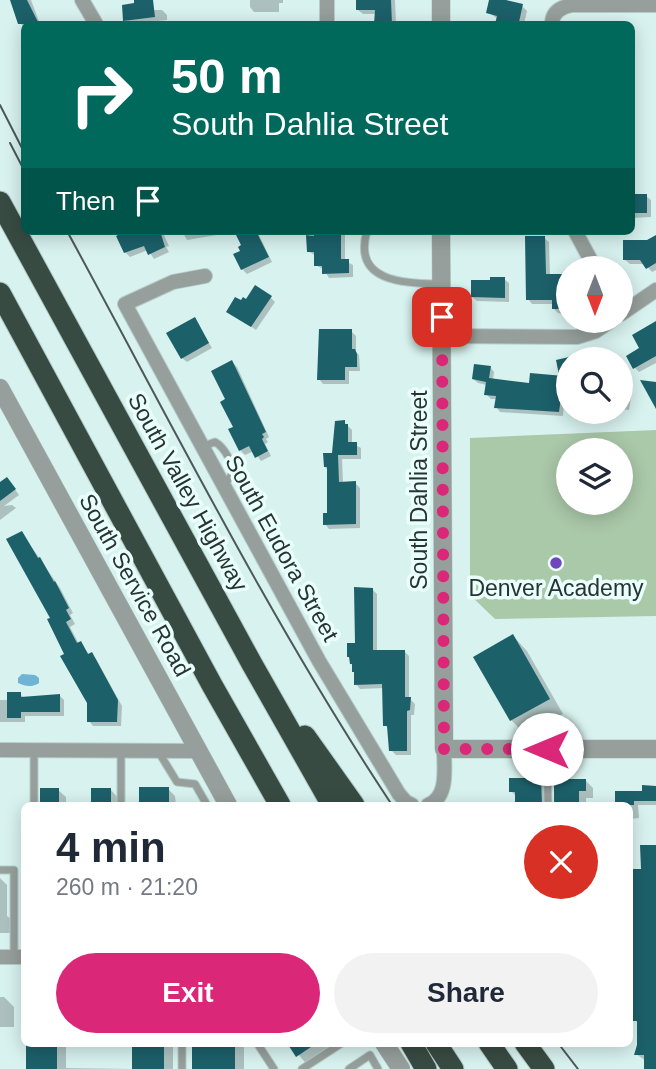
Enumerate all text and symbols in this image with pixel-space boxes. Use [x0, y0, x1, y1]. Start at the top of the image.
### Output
icon: right [56, 49, 147, 140]
text: 50 m [171, 49, 283, 103]
text: South Dahlia Street [171, 106, 449, 142]
icon: arrive [129, 182, 167, 220]
text: Then [56, 186, 115, 216]
north arrow [556, 256, 634, 332]
map controls [556, 256, 633, 515]
pin [412, 287, 472, 347]
icon: arrive [423, 298, 461, 336]
button: search [556, 347, 633, 424]
street label: South Valley Highway [123, 389, 253, 596]
street label: South Dahlia Street [406, 390, 432, 590]
button: layers [556, 438, 633, 515]
street label: South Eudora Street [220, 451, 344, 646]
street label: South Service Road [74, 489, 196, 681]
marker: Denver Academy [548, 555, 564, 571]
place label: Denver Academy [468, 575, 644, 601]
position arrow [510, 712, 584, 786]
text: 4 min [56, 824, 166, 871]
button: close [524, 825, 598, 899]
text: 260 m · 21:20 [56, 874, 198, 900]
button: Exit [56, 953, 320, 1033]
button: Share [334, 953, 598, 1033]

